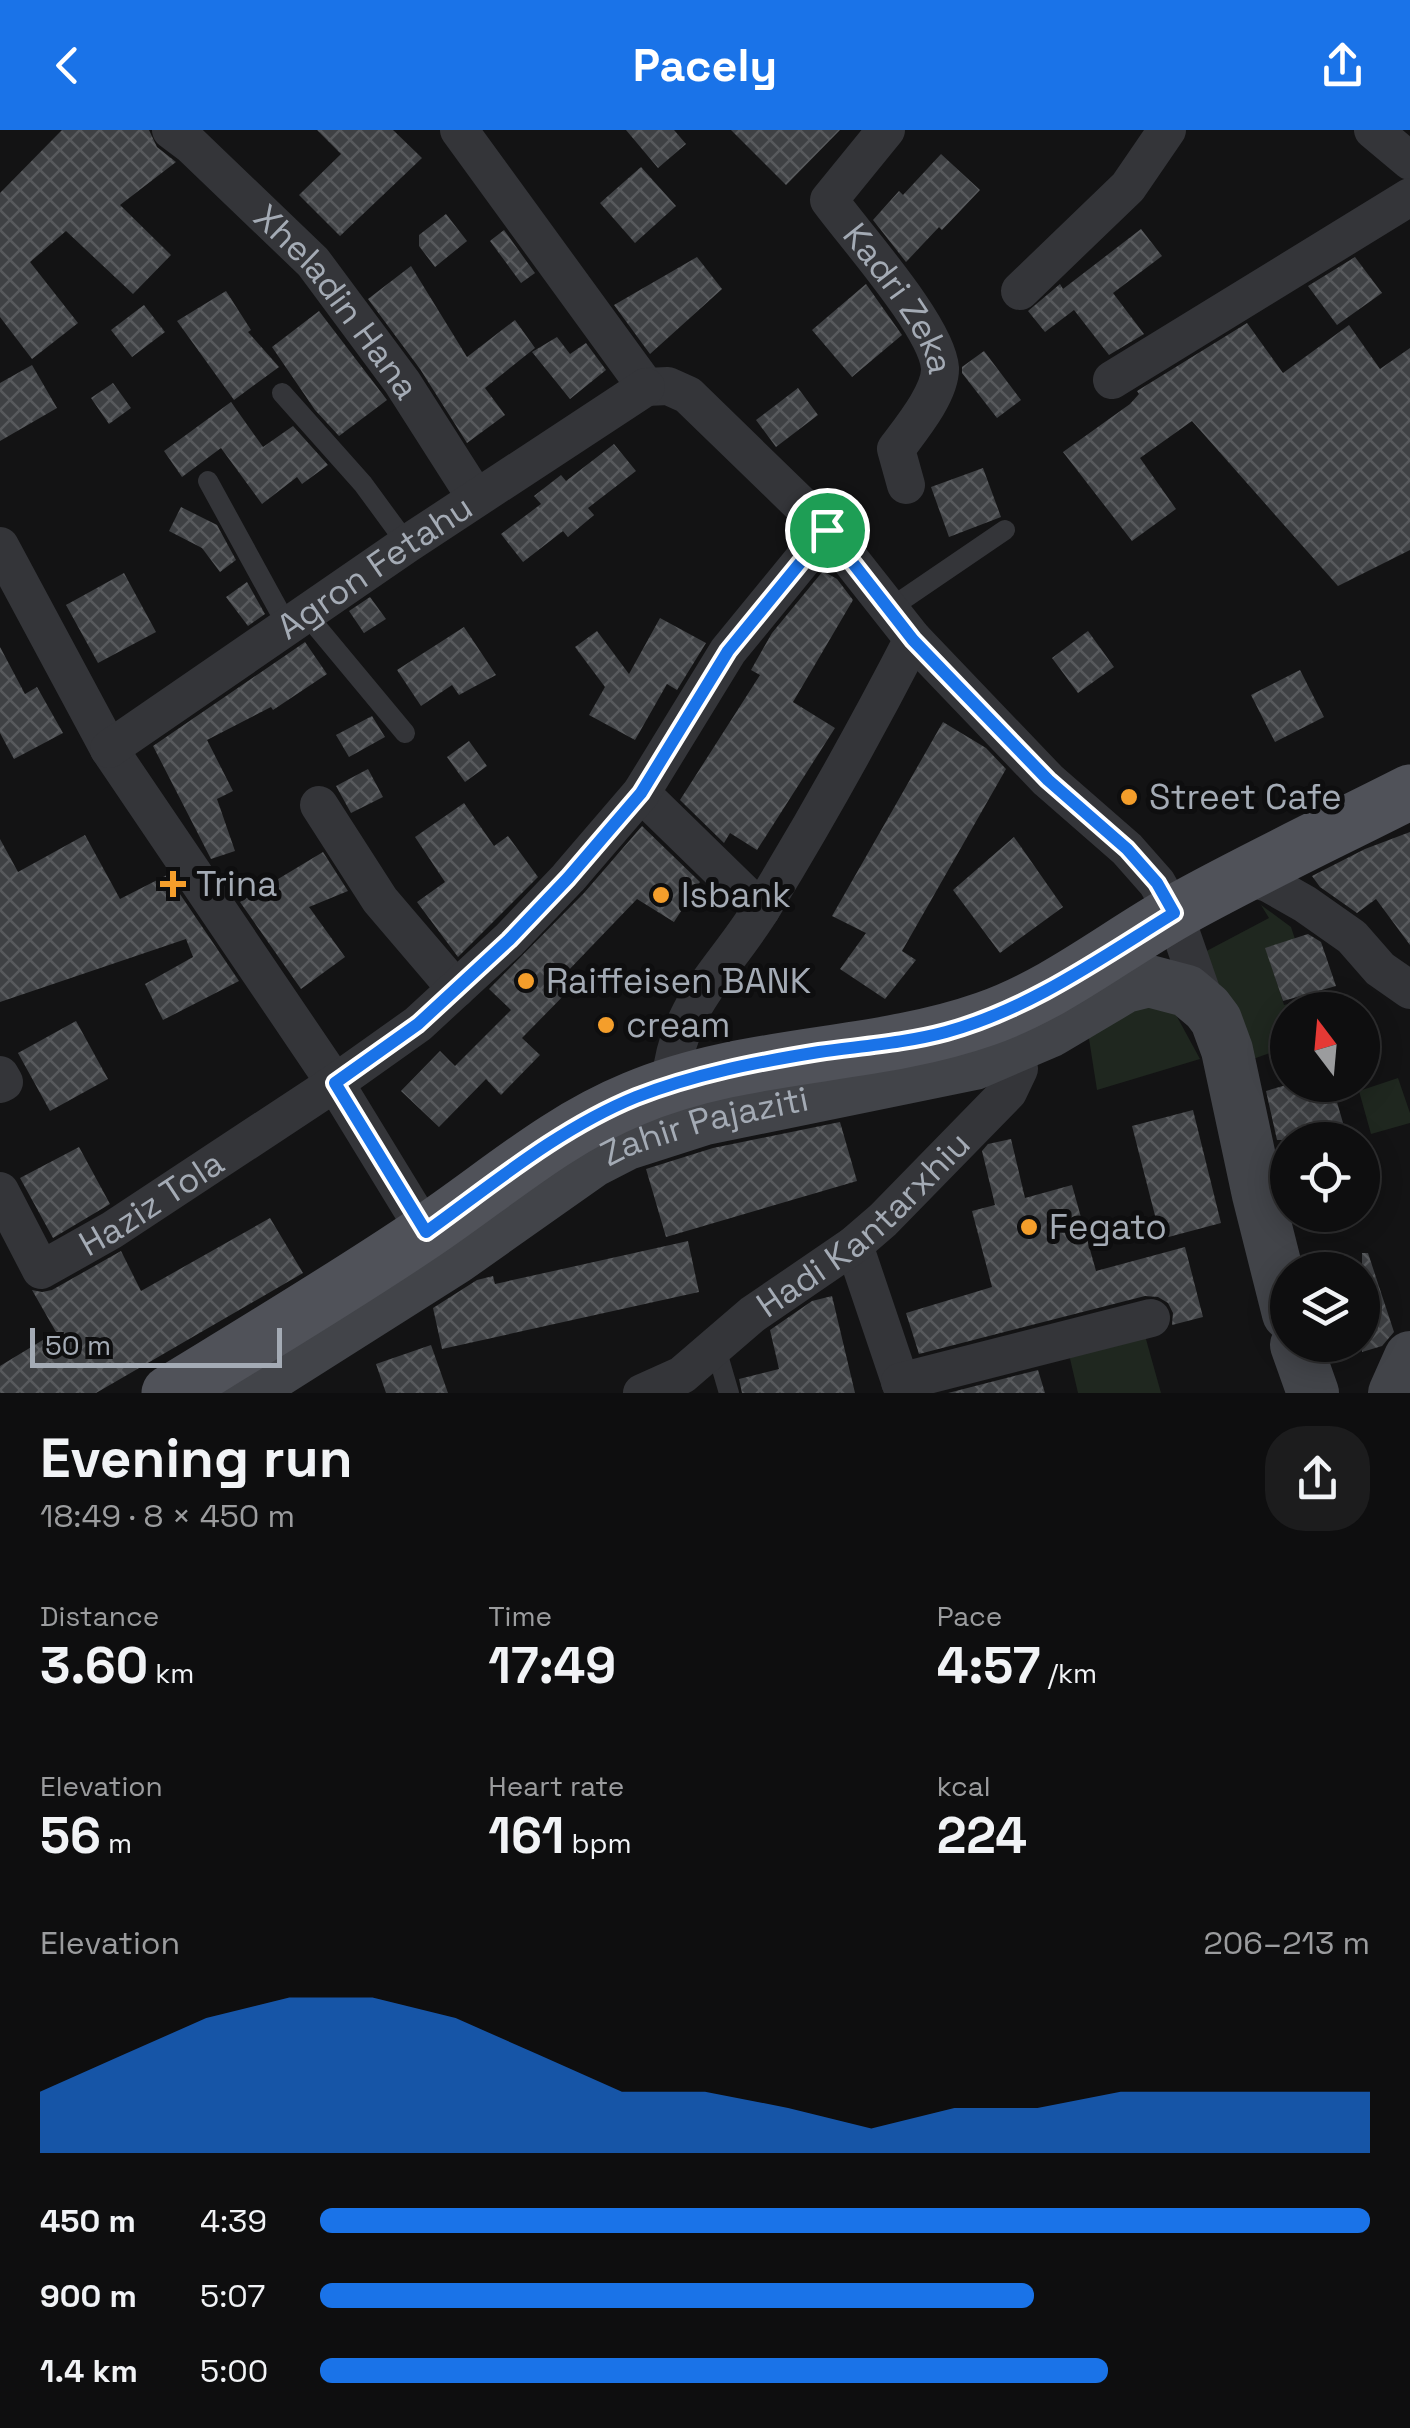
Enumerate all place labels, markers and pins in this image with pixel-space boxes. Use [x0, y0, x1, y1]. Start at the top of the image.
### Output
pin [785, 488, 870, 573]
place label: Street Cafe [1149, 775, 1342, 819]
marker: Street Cafe [1118, 786, 1140, 808]
place label: Trina [196, 862, 277, 906]
marker: Trina [160, 871, 186, 897]
place label: Isbank [681, 873, 791, 917]
marker: Isbank [650, 884, 672, 906]
place label: Raiffeisen BANK [546, 959, 811, 1003]
marker: Raiffeisen BANK [515, 970, 537, 992]
place label: cream [626, 1003, 730, 1047]
marker: cream [595, 1014, 617, 1036]
place label: Fegato [1049, 1205, 1167, 1249]
marker: Fegato [1018, 1216, 1040, 1238]

